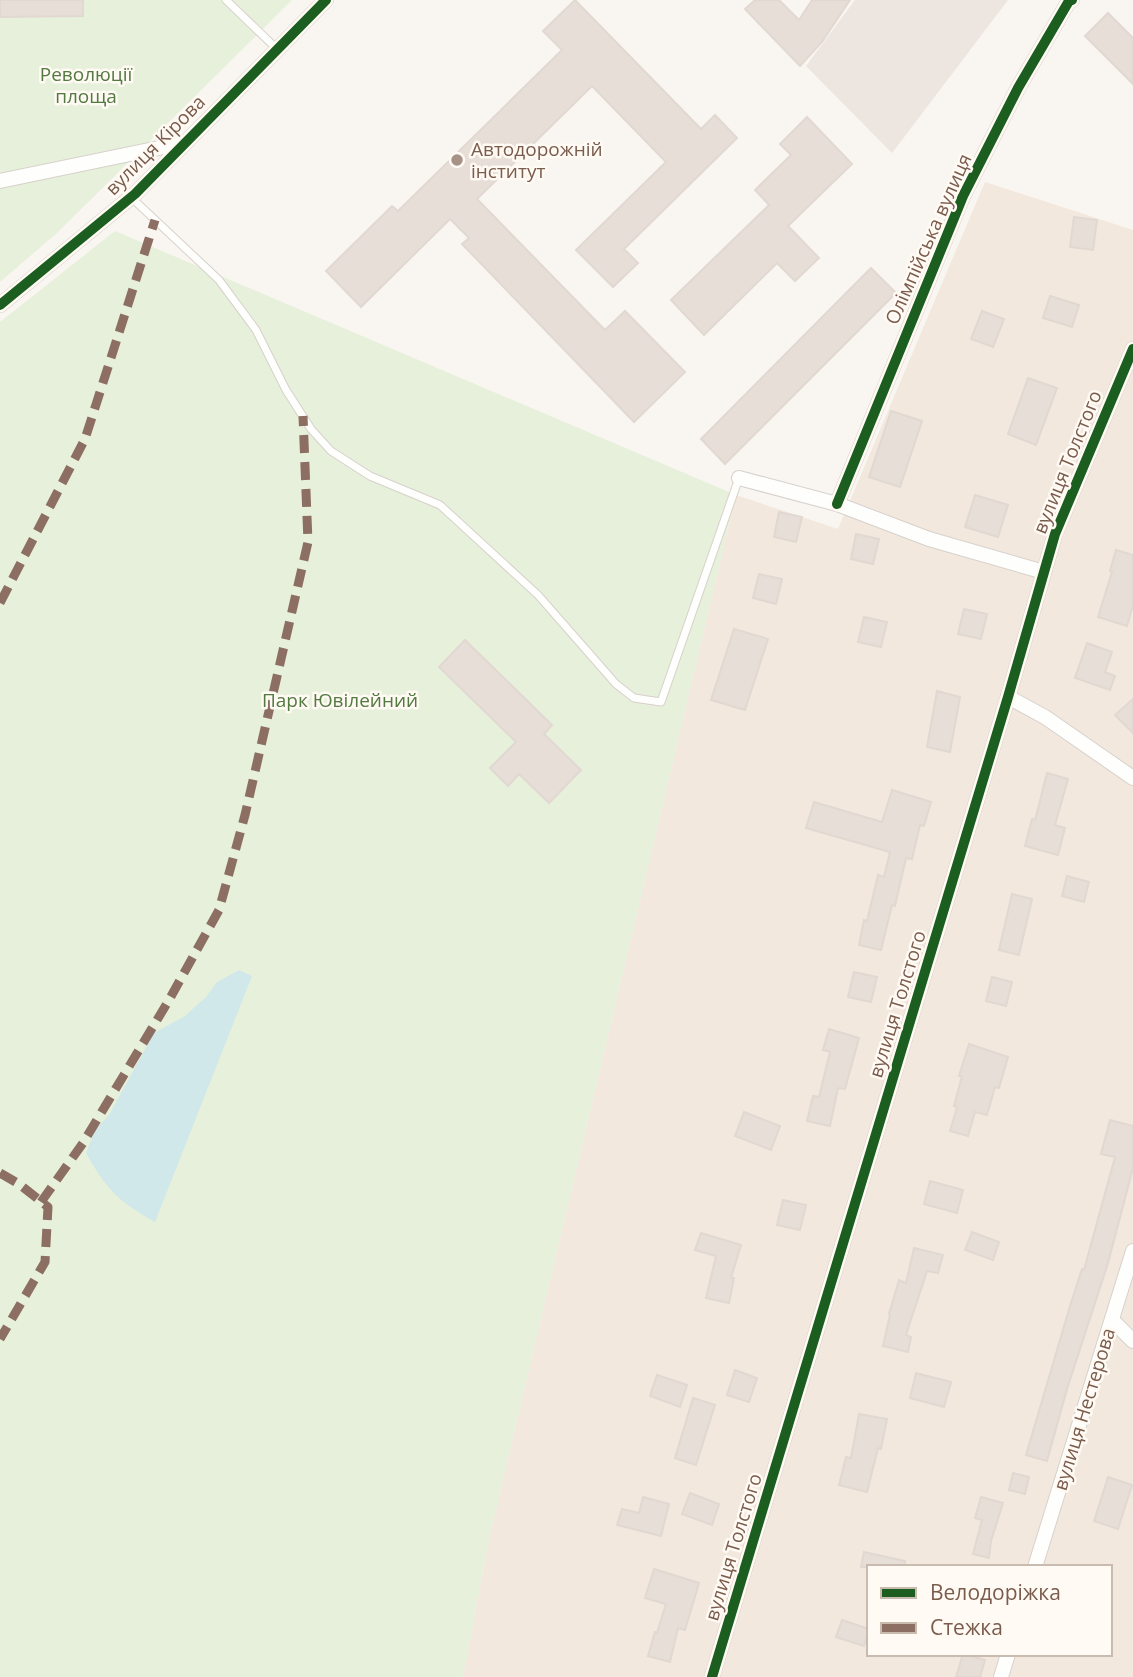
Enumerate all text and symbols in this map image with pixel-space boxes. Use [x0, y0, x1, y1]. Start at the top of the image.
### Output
park label: Революції площа [40, 61, 133, 109]
street label: вулиця Кірова [99, 89, 211, 201]
place label: Автодорожній інститут [471, 136, 603, 184]
street label: Олімпійська вулиця [879, 149, 977, 329]
marker: Автодорожній інститут [449, 152, 465, 168]
street label: вулиця Толстого [1026, 386, 1108, 538]
park label: Парк Ювілейний [262, 687, 418, 713]
street label: вулиця Толстого [862, 927, 932, 1081]
street label: вулиця Нестерова [1047, 1325, 1121, 1493]
street label: вулиця Толстого [698, 1470, 768, 1624]
legend [867, 1565, 1112, 1656]
text: Велодоріжка [930, 1578, 1061, 1606]
text: Стежка [930, 1613, 1003, 1641]

